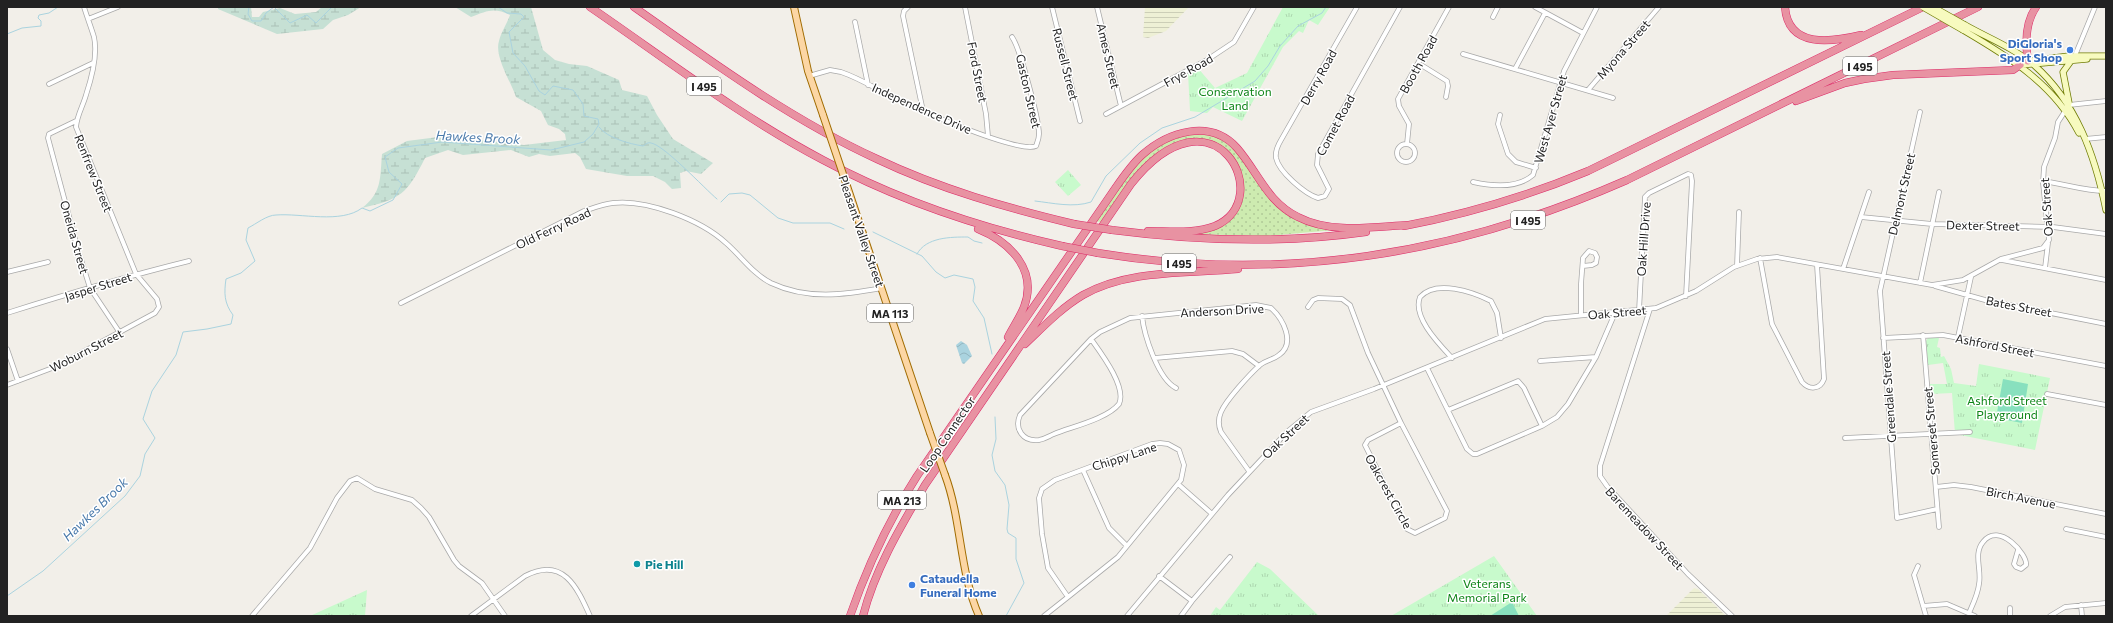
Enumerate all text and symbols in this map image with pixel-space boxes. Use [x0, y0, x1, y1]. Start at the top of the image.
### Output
street label: Myona Street [1594, 17, 1652, 81]
street label: Ames Street [1095, 22, 1123, 90]
street label: Russell Street [1050, 26, 1082, 102]
street label: Booth Road [1396, 33, 1440, 95]
place label: DiGloria's Sport Shop [2000, 36, 2062, 64]
street label: Ford Street [965, 40, 991, 104]
marker: DiGloria's Sport Shop [2065, 45, 2075, 55]
street label: Derry Road [1297, 47, 1339, 107]
street label: Frye Road [1161, 51, 1215, 89]
street label: Gaston Street [1014, 53, 1044, 129]
road number: I 495 [1843, 57, 1877, 75]
street label: West Ayer Street [1531, 73, 1569, 165]
road number: I 495 [687, 77, 721, 95]
street label: Independence Drive [870, 80, 974, 136]
park label: Conservation Land [1198, 84, 1272, 112]
street label: Comet Road [1313, 92, 1357, 158]
water label: Hawkes Brook [435, 127, 522, 147]
street label: Renfrew Street [72, 132, 116, 214]
street label: Delmont Street [1885, 151, 1917, 236]
street label: Pleasant Valley Street [836, 173, 888, 289]
street label: Oak Street [2037, 177, 2055, 237]
street label: Oneida Street [58, 199, 92, 275]
street label: Oak Hill Drive [1633, 201, 1653, 277]
street label: Old Ferry Road [513, 204, 593, 251]
road number: I 495 [1511, 211, 1545, 229]
street label: Dexter Street [1946, 217, 2020, 233]
road number: I 495 [1162, 254, 1196, 272]
street label: Jasper Street [63, 269, 134, 304]
street label: Bates Street [1985, 293, 2053, 319]
street label: Anderson Drive [1180, 301, 1264, 319]
street label: Oak Street [1587, 302, 1647, 322]
road number: MA 113 [867, 304, 913, 322]
street label: Woburn Street [47, 326, 125, 374]
street label: Ashford Street [1954, 330, 2036, 360]
street label: Greendale Street [1878, 351, 1898, 443]
street label: Somerset Street [1920, 386, 1942, 476]
street label: Loop Connector [916, 393, 978, 475]
park label: Ashford Street Playground [1967, 393, 2047, 421]
street label: Oak Street [1259, 411, 1311, 461]
street label: Chippy Lane [1090, 439, 1158, 473]
street label: Oakcrest Circle [1363, 451, 1415, 531]
water label: Hawkes Brook [59, 473, 132, 544]
street label: Birch Avenue [1985, 483, 2057, 511]
street label: Baremeadow Street [1603, 484, 1687, 572]
road number: MA 213 [878, 491, 926, 509]
place label: Pie Hill [645, 557, 684, 571]
marker: Pie Hill [632, 559, 642, 569]
place label: Cataudella Funeral Home [920, 571, 997, 599]
park label: Veterans Memorial Park [1447, 576, 1528, 604]
marker: Cataudella Funeral Home [907, 580, 917, 590]

